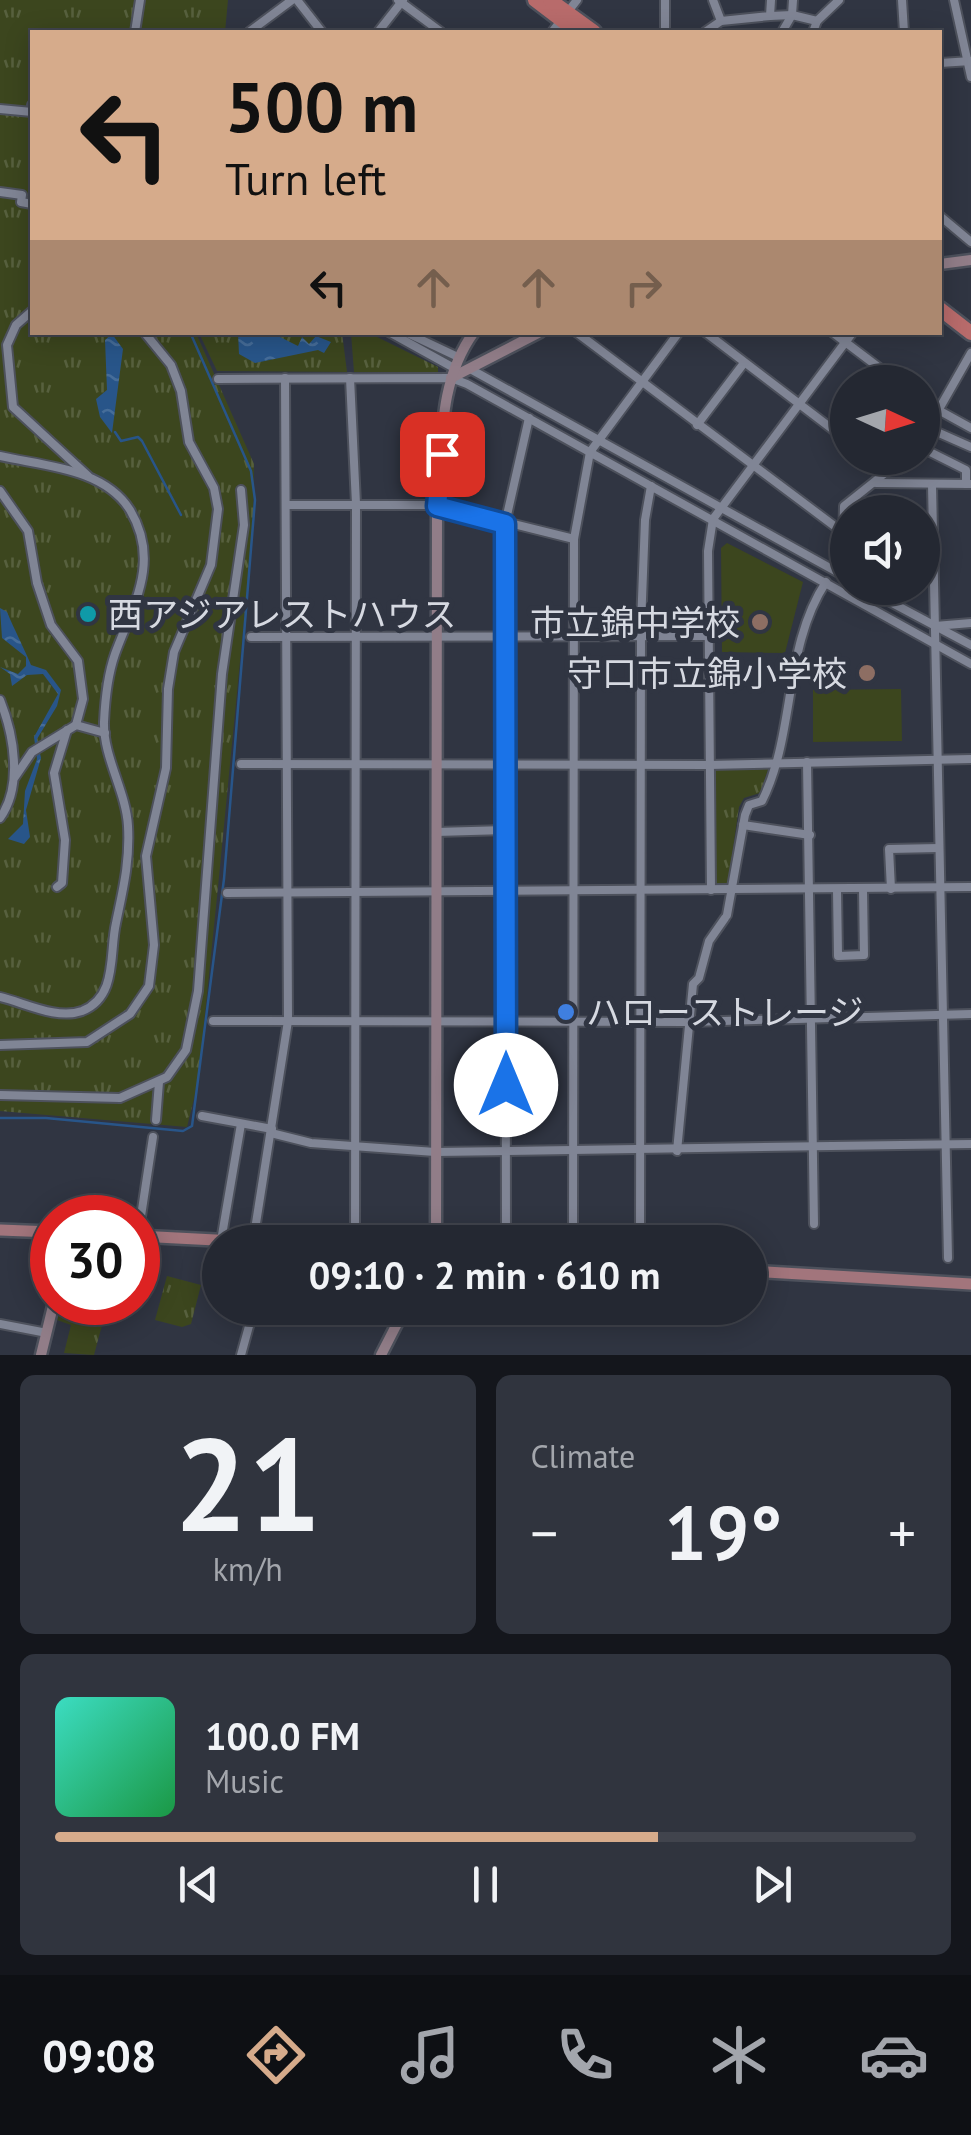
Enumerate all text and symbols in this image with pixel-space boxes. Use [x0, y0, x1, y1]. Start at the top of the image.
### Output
text: 500 m [225, 61, 418, 151]
icon: left [60, 70, 190, 200]
text: Turn left [225, 149, 386, 207]
icon: left [301, 260, 356, 315]
icon: ahead [406, 260, 461, 315]
icon: ahead [511, 260, 566, 315]
icon: right [616, 260, 671, 315]
north arrow [830, 365, 940, 475]
map controls [830, 365, 940, 605]
pin [400, 412, 485, 497]
icon: arrive [415, 427, 470, 482]
button: sound [830, 495, 940, 605]
place label: 西アジアレストハウス [108, 591, 457, 637]
place label: 市立錦中学校 [530, 599, 740, 645]
marker: 西アジアレストハウス [77, 603, 99, 625]
marker: 市立錦中学校 [749, 611, 771, 633]
place label: 守口市立錦小学校 [567, 650, 847, 696]
marker: 守口市立錦小学校 [856, 662, 878, 684]
place label: ハローストレージ [586, 989, 864, 1035]
marker: ハローストレージ [555, 1001, 577, 1023]
position arrow [454, 1033, 558, 1137]
speed limit sign: 30 [30, 1195, 160, 1325]
text: 09:10 · 2 min · 610 m [309, 1250, 660, 1299]
text: 21 [174, 1399, 321, 1567]
text: Climate [531, 1435, 635, 1477]
text: 19° [664, 1484, 782, 1581]
text: − [531, 1497, 558, 1568]
text: + [888, 1497, 916, 1568]
text: km/h [213, 1548, 283, 1590]
text: 100.0 FM [205, 1711, 360, 1760]
text: Music [205, 1760, 284, 1802]
icon: previous [171, 1857, 226, 1912]
icon: pause [458, 1857, 513, 1912]
icon: next [745, 1857, 800, 1912]
icon: directions [241, 2020, 311, 2090]
icon: music [395, 2020, 465, 2090]
icon: phone [550, 2020, 620, 2090]
icon: climate [704, 2020, 774, 2090]
icon: car [859, 2020, 929, 2090]
text: 09:08 [42, 2026, 156, 2084]

